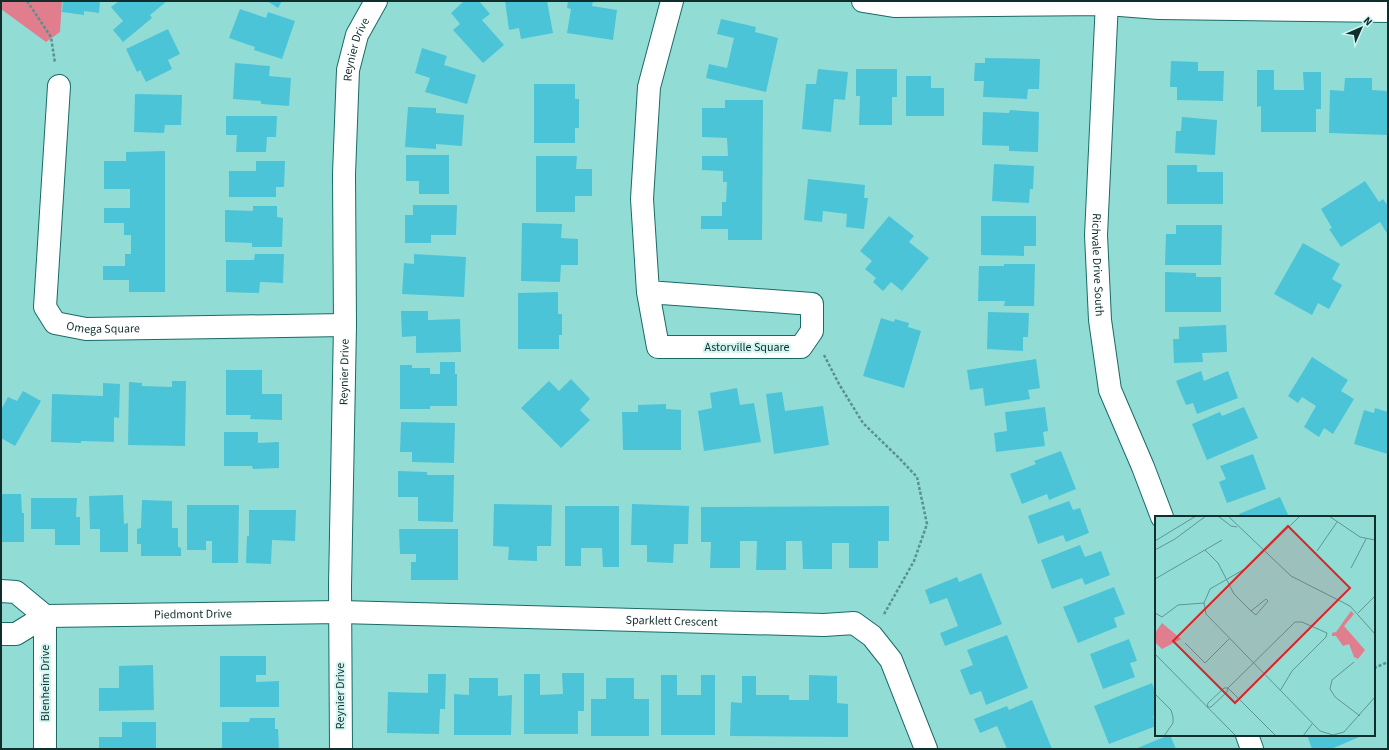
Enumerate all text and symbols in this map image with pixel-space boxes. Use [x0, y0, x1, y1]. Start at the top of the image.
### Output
north arrow [1341, 8, 1381, 48]
text: N [1360, 13, 1376, 29]
street label: Reynier Drive [340, 15, 374, 82]
street label: Richvale Drive South [1087, 213, 1108, 317]
street label: Omega Square [65, 317, 140, 338]
street label: Reynier Drive [335, 339, 354, 405]
street label: Astorville Square [704, 339, 790, 356]
inset map [1155, 516, 1375, 736]
street label: Piedmont Drive [154, 605, 232, 624]
street label: Sparklett Crescent [625, 612, 718, 631]
street label: Blenheim Drive [37, 645, 54, 721]
street label: Reynier Drive [332, 663, 349, 729]

